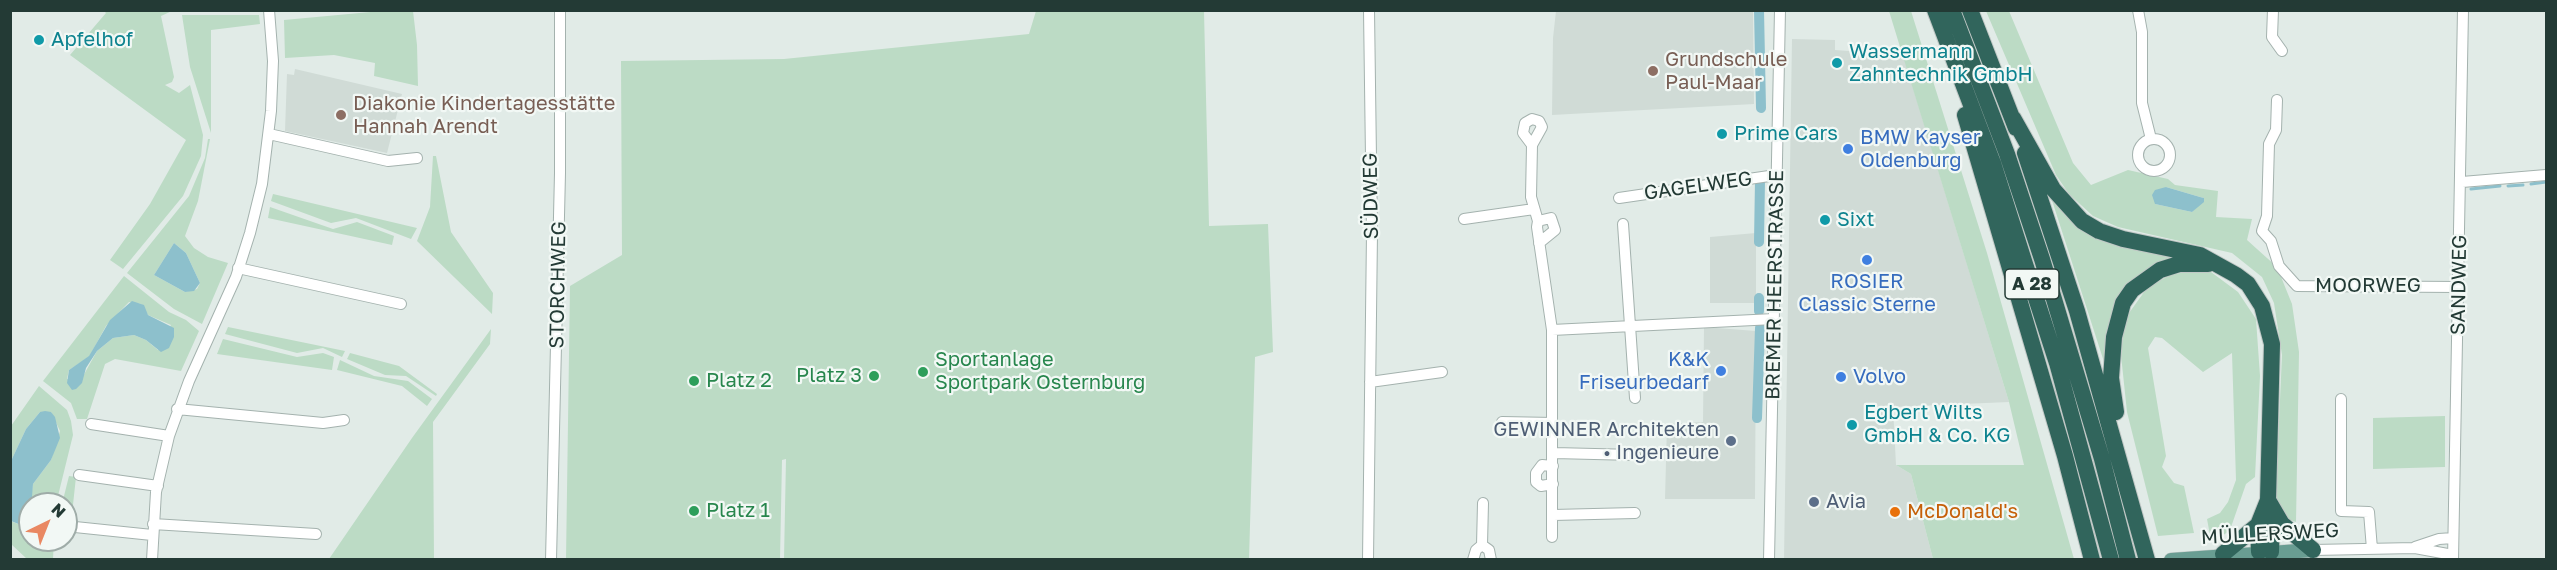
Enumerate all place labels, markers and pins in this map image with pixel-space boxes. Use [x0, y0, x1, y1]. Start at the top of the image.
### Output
place label: Apfelhof [51, 28, 133, 52]
marker: Apfelhof [32, 33, 46, 47]
place label: Wassermann Zahntechnik GmbH [1849, 40, 2033, 87]
place label: Grundschule Paul-Maar [1665, 48, 1787, 95]
marker: Wassermann Zahntechnik GmbH [1830, 56, 1844, 70]
marker: Grundschule Paul-Maar [1646, 64, 1660, 78]
place label: Diakonie Kindertagesstätte Hannah Arendt [353, 92, 615, 139]
marker: Diakonie Kindertagesstätte Hannah Arendt [334, 108, 348, 122]
place label: Prime Cars [1734, 122, 1838, 146]
place label: BMW Kayser Oldenburg [1860, 126, 1980, 173]
marker: Prime Cars [1715, 127, 1729, 141]
marker: BMW Kayser Oldenburg [1841, 142, 1855, 156]
place label: Sixt [1837, 208, 1875, 232]
marker: Sixt [1818, 213, 1832, 227]
marker: ROSIER Classic Sterne [1860, 253, 1874, 267]
place label: ROSIER Classic Sterne [1798, 270, 1936, 317]
place label: Sportanlage Sportpark Osternburg [935, 348, 1145, 395]
place label: K&K Friseurbedarf [1579, 348, 1709, 395]
place label: Platz 3 [796, 364, 862, 388]
marker: K&K Friseurbedarf [1714, 364, 1728, 378]
marker: Sportanlage Sportpark Osternburg [916, 365, 930, 379]
place label: Volvo [1853, 365, 1906, 389]
place label: Platz 2 [706, 369, 772, 393]
marker: Platz 3 [867, 369, 881, 383]
marker: Volvo [1834, 370, 1848, 384]
marker: Platz 2 [687, 374, 701, 388]
place label: Egbert Wilts GmbH & Co. KG [1864, 401, 2010, 448]
place label: GEWINNER Architekten • Ingenieure [1493, 418, 1719, 465]
marker: Egbert Wilts GmbH & Co. KG [1845, 418, 1859, 432]
marker: GEWINNER Architekten • Ingenieure [1724, 434, 1738, 448]
place label: Avia [1826, 490, 1866, 514]
marker: Avia [1807, 495, 1821, 509]
place label: Platz 1 [706, 499, 770, 523]
place label: McDonald's [1907, 500, 2018, 524]
marker: Platz 1 [687, 504, 701, 518]
marker: McDonald's [1888, 505, 1902, 519]

